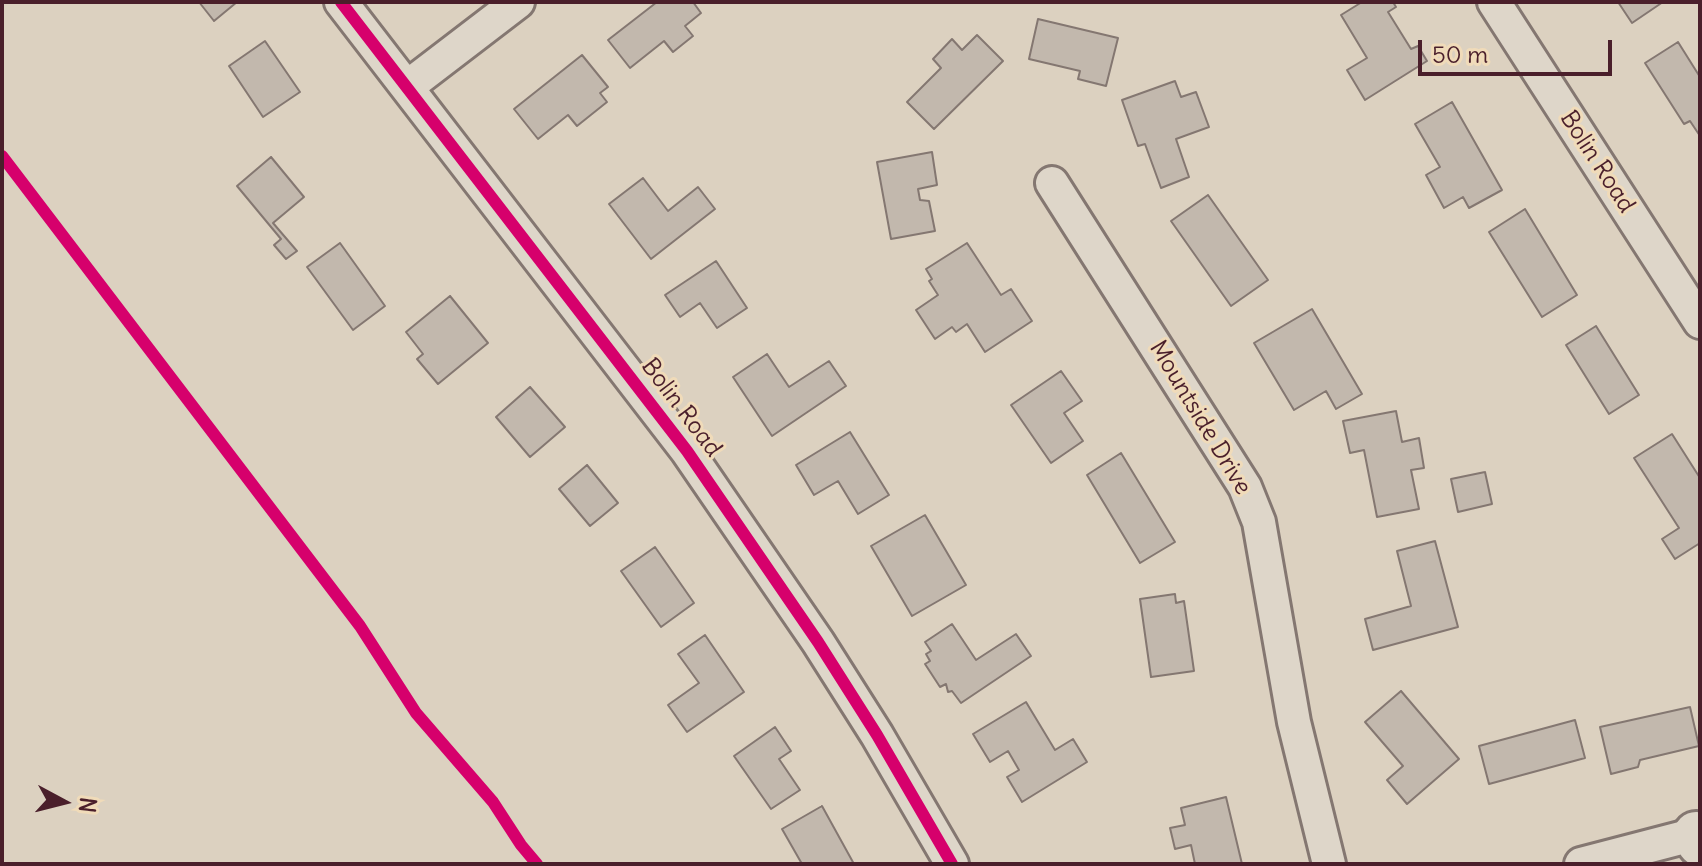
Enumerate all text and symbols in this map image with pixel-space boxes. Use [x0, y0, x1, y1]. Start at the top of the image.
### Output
scale bar [1422, 24, 1616, 74]
text: 50 m [1432, 39, 1488, 69]
street label: Bolin Road [1553, 106, 1641, 218]
street label: Mountside Drive [1143, 336, 1257, 500]
street label: Bolin Road [635, 353, 727, 463]
north arrow [24, 762, 104, 842]
text: N [73, 796, 103, 814]

